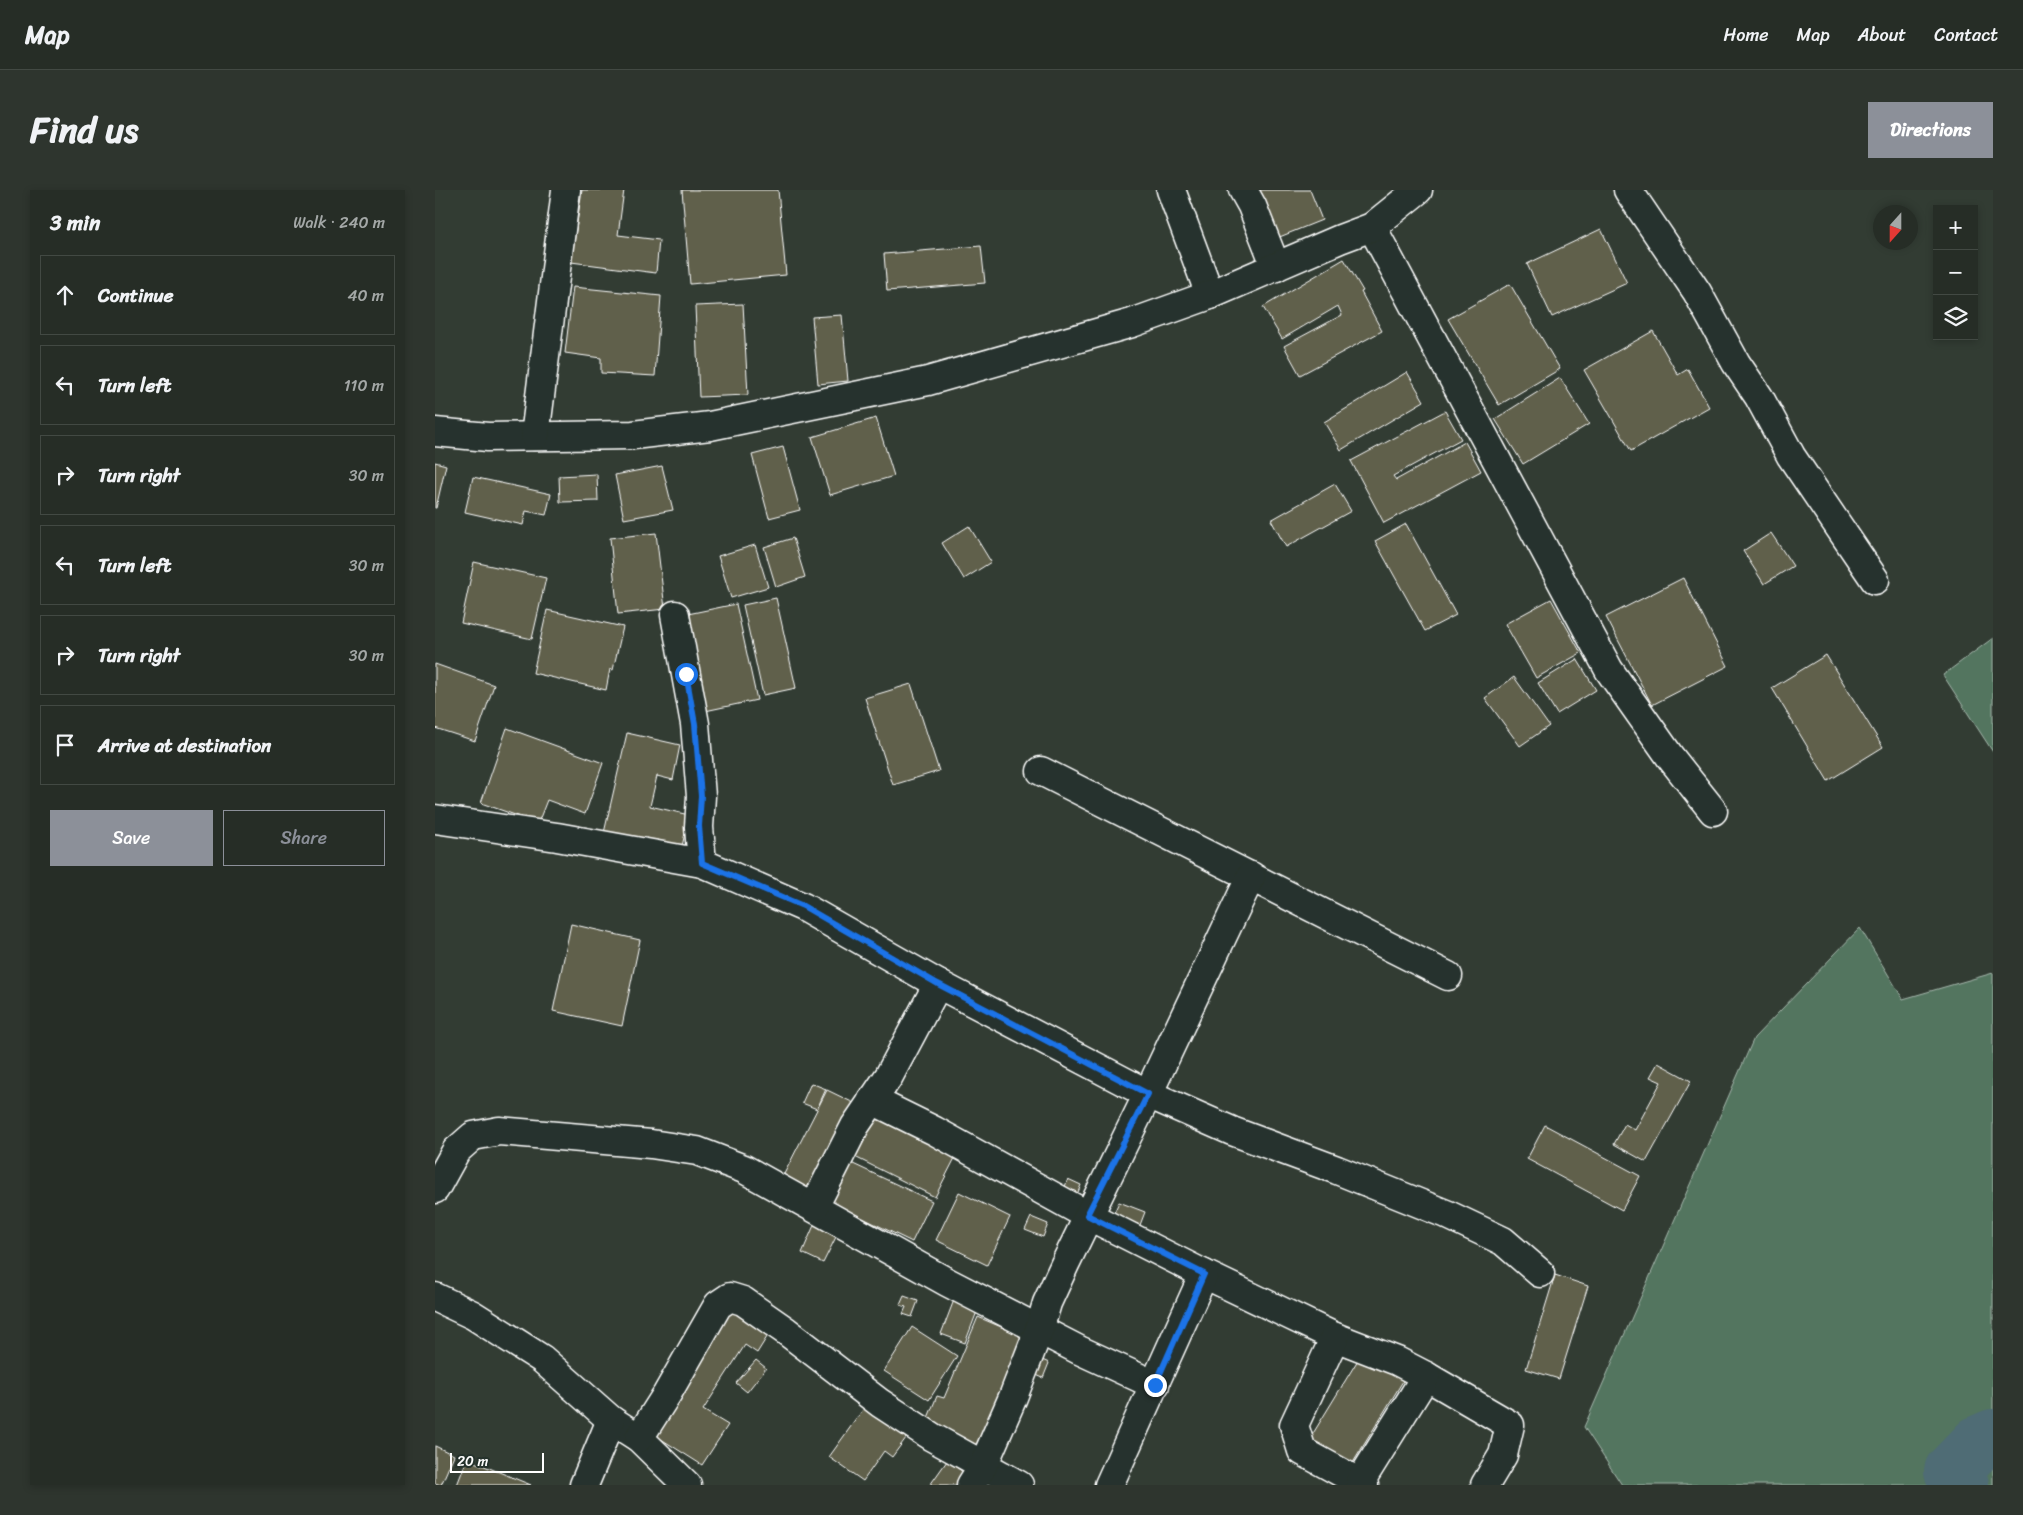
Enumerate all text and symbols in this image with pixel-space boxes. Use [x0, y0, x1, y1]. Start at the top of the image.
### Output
text: Map [25, 14, 69, 56]
text: Home [1724, 19, 1769, 51]
text: Map [1797, 19, 1830, 51]
text: About [1858, 19, 1906, 51]
text: Contact [1934, 19, 1998, 51]
text: Find us [30, 99, 138, 161]
button: Directions [1868, 102, 1993, 158]
text: 3 min [50, 204, 100, 242]
north arrow [1873, 205, 1918, 250]
map controls [1933, 205, 1978, 340]
button: + [1933, 205, 1978, 250]
text: Walk · 240 m [293, 208, 385, 237]
button: − [1933, 250, 1978, 295]
text: Continue [98, 279, 174, 312]
icon: ahead [51, 281, 79, 309]
text: 40 m [347, 281, 384, 310]
button: layers [1933, 295, 1978, 340]
text: Turn left [98, 369, 171, 402]
icon: left [51, 371, 79, 399]
text: 110 m [344, 371, 384, 400]
text: Turn right [98, 459, 180, 492]
icon: right [51, 461, 79, 489]
text: 30 m [349, 461, 384, 490]
text: Turn left [98, 549, 171, 582]
icon: left [51, 551, 79, 579]
text: 30 m [349, 551, 384, 580]
text: Turn right [98, 639, 180, 672]
icon: right [51, 641, 79, 669]
text: 30 m [349, 641, 384, 670]
route start [675, 663, 698, 686]
text: Arrive at destination [98, 729, 271, 762]
icon: arrive [51, 731, 79, 759]
button: Save [50, 810, 213, 866]
button: Share [223, 810, 385, 866]
route end [1144, 1374, 1167, 1397]
text: 20 m [457, 1449, 488, 1474]
scale bar [450, 1450, 544, 1473]

